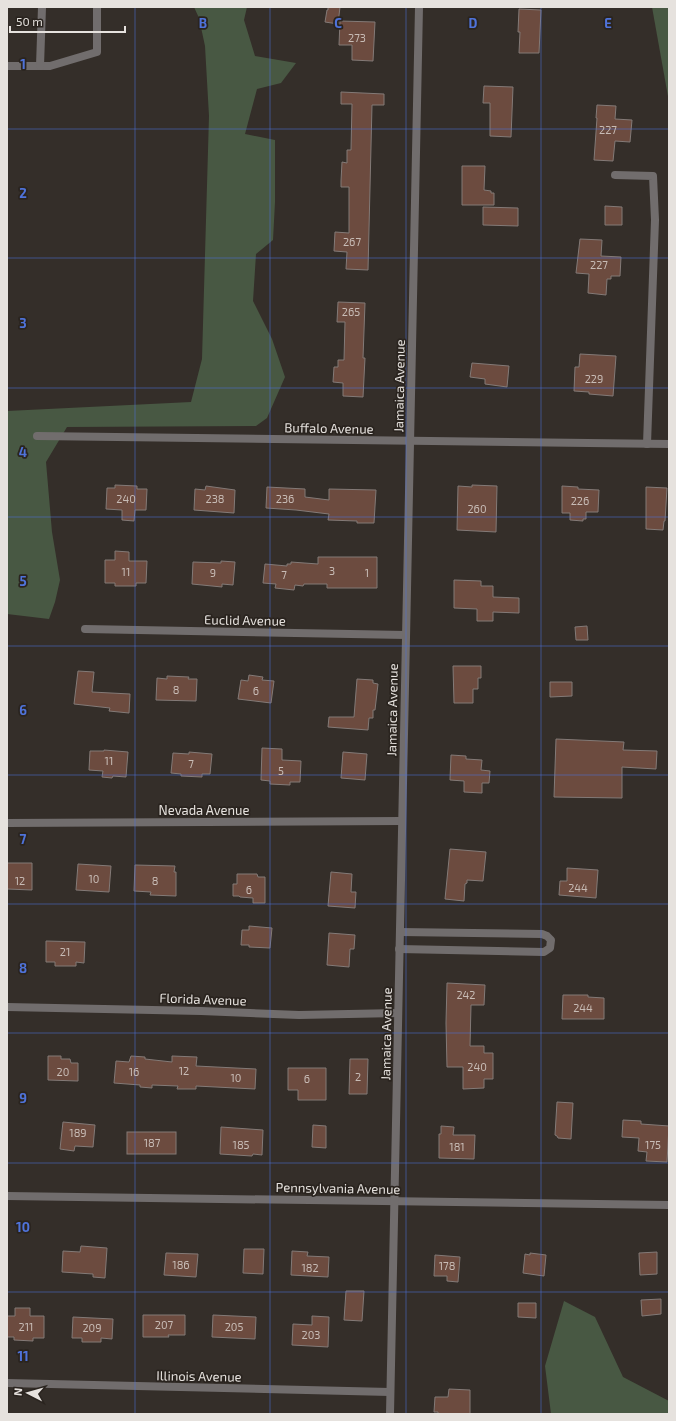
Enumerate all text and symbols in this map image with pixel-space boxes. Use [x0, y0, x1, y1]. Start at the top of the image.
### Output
scale bar [10, 8, 125, 34]
text: 50 m [16, 14, 43, 28]
text: B [199, 15, 207, 31]
text: C [334, 15, 342, 31]
text: D [469, 15, 478, 31]
text: E [604, 15, 612, 31]
house number: 273 [348, 31, 366, 44]
text: 1 [20, 56, 26, 72]
house number: 227 [599, 123, 617, 136]
text: 2 [19, 185, 27, 201]
house number: 267 [343, 235, 361, 248]
house number: 227 [590, 258, 608, 271]
house number: 265 [342, 305, 360, 318]
text: 3 [19, 315, 27, 331]
street label: Jamaica Avenue [390, 339, 408, 433]
house number: 229 [585, 372, 603, 385]
street label: Buffalo Avenue [284, 419, 374, 437]
text: 4 [19, 444, 27, 460]
house number: 240 [116, 492, 136, 505]
house number: 238 [206, 492, 224, 505]
house number: 236 [276, 492, 294, 505]
house number: 226 [571, 494, 589, 507]
house number: 260 [467, 502, 487, 515]
house number: 3 [329, 564, 335, 577]
house number: 11 [122, 565, 130, 578]
house number: 9 [210, 566, 216, 579]
house number: 1 [365, 566, 369, 579]
house number: 7 [281, 568, 287, 581]
text: 5 [19, 573, 27, 589]
street label: Euclid Avenue [204, 611, 286, 629]
street label: Jamaica Avenue [383, 663, 401, 757]
house number: 8 [173, 683, 179, 696]
house number: 6 [253, 684, 259, 697]
text: 6 [19, 702, 27, 718]
house number: 11 [105, 754, 113, 767]
house number: 7 [188, 757, 194, 770]
house number: 5 [278, 764, 284, 777]
street label: Nevada Avenue [159, 802, 249, 818]
text: 7 [20, 831, 27, 847]
house number: 10 [88, 872, 100, 885]
house number: 12 [15, 874, 25, 887]
house number: 8 [152, 874, 158, 887]
house number: 244 [568, 881, 588, 894]
house number: 6 [246, 883, 252, 896]
house number: 21 [60, 945, 70, 958]
text: 8 [19, 960, 27, 976]
street label: Jamaica Avenue [377, 987, 395, 1081]
house number: 242 [456, 988, 476, 1001]
street label: Florida Avenue [159, 989, 247, 1009]
house number: 244 [573, 1001, 593, 1014]
house number: 240 [467, 1060, 487, 1073]
house number: 12 [179, 1064, 189, 1077]
house number: 20 [57, 1065, 69, 1078]
house number: 16 [129, 1065, 139, 1078]
house number: 2 [355, 1070, 361, 1083]
house number: 10 [230, 1071, 242, 1084]
house number: 6 [304, 1072, 310, 1085]
text: 9 [19, 1090, 27, 1106]
house number: 189 [69, 1126, 87, 1139]
house number: 187 [144, 1136, 161, 1149]
house number: 185 [233, 1138, 250, 1151]
house number: 175 [645, 1138, 661, 1151]
house number: 181 [449, 1140, 465, 1153]
street label: Pennsylvania Avenue [276, 1179, 401, 1197]
text: 10 [16, 1219, 30, 1235]
house number: 186 [172, 1258, 190, 1271]
house number: 178 [439, 1259, 455, 1272]
house number: 182 [301, 1261, 319, 1274]
house number: 207 [155, 1318, 174, 1331]
house number: 211 [19, 1320, 33, 1333]
house number: 205 [225, 1320, 243, 1333]
house number: 209 [82, 1321, 102, 1334]
house number: 203 [302, 1328, 320, 1341]
text: 11 [17, 1348, 29, 1364]
street label: Illinois Avenue [156, 1367, 242, 1385]
north arrow [8, 1373, 48, 1413]
text: N [11, 1387, 24, 1397]

